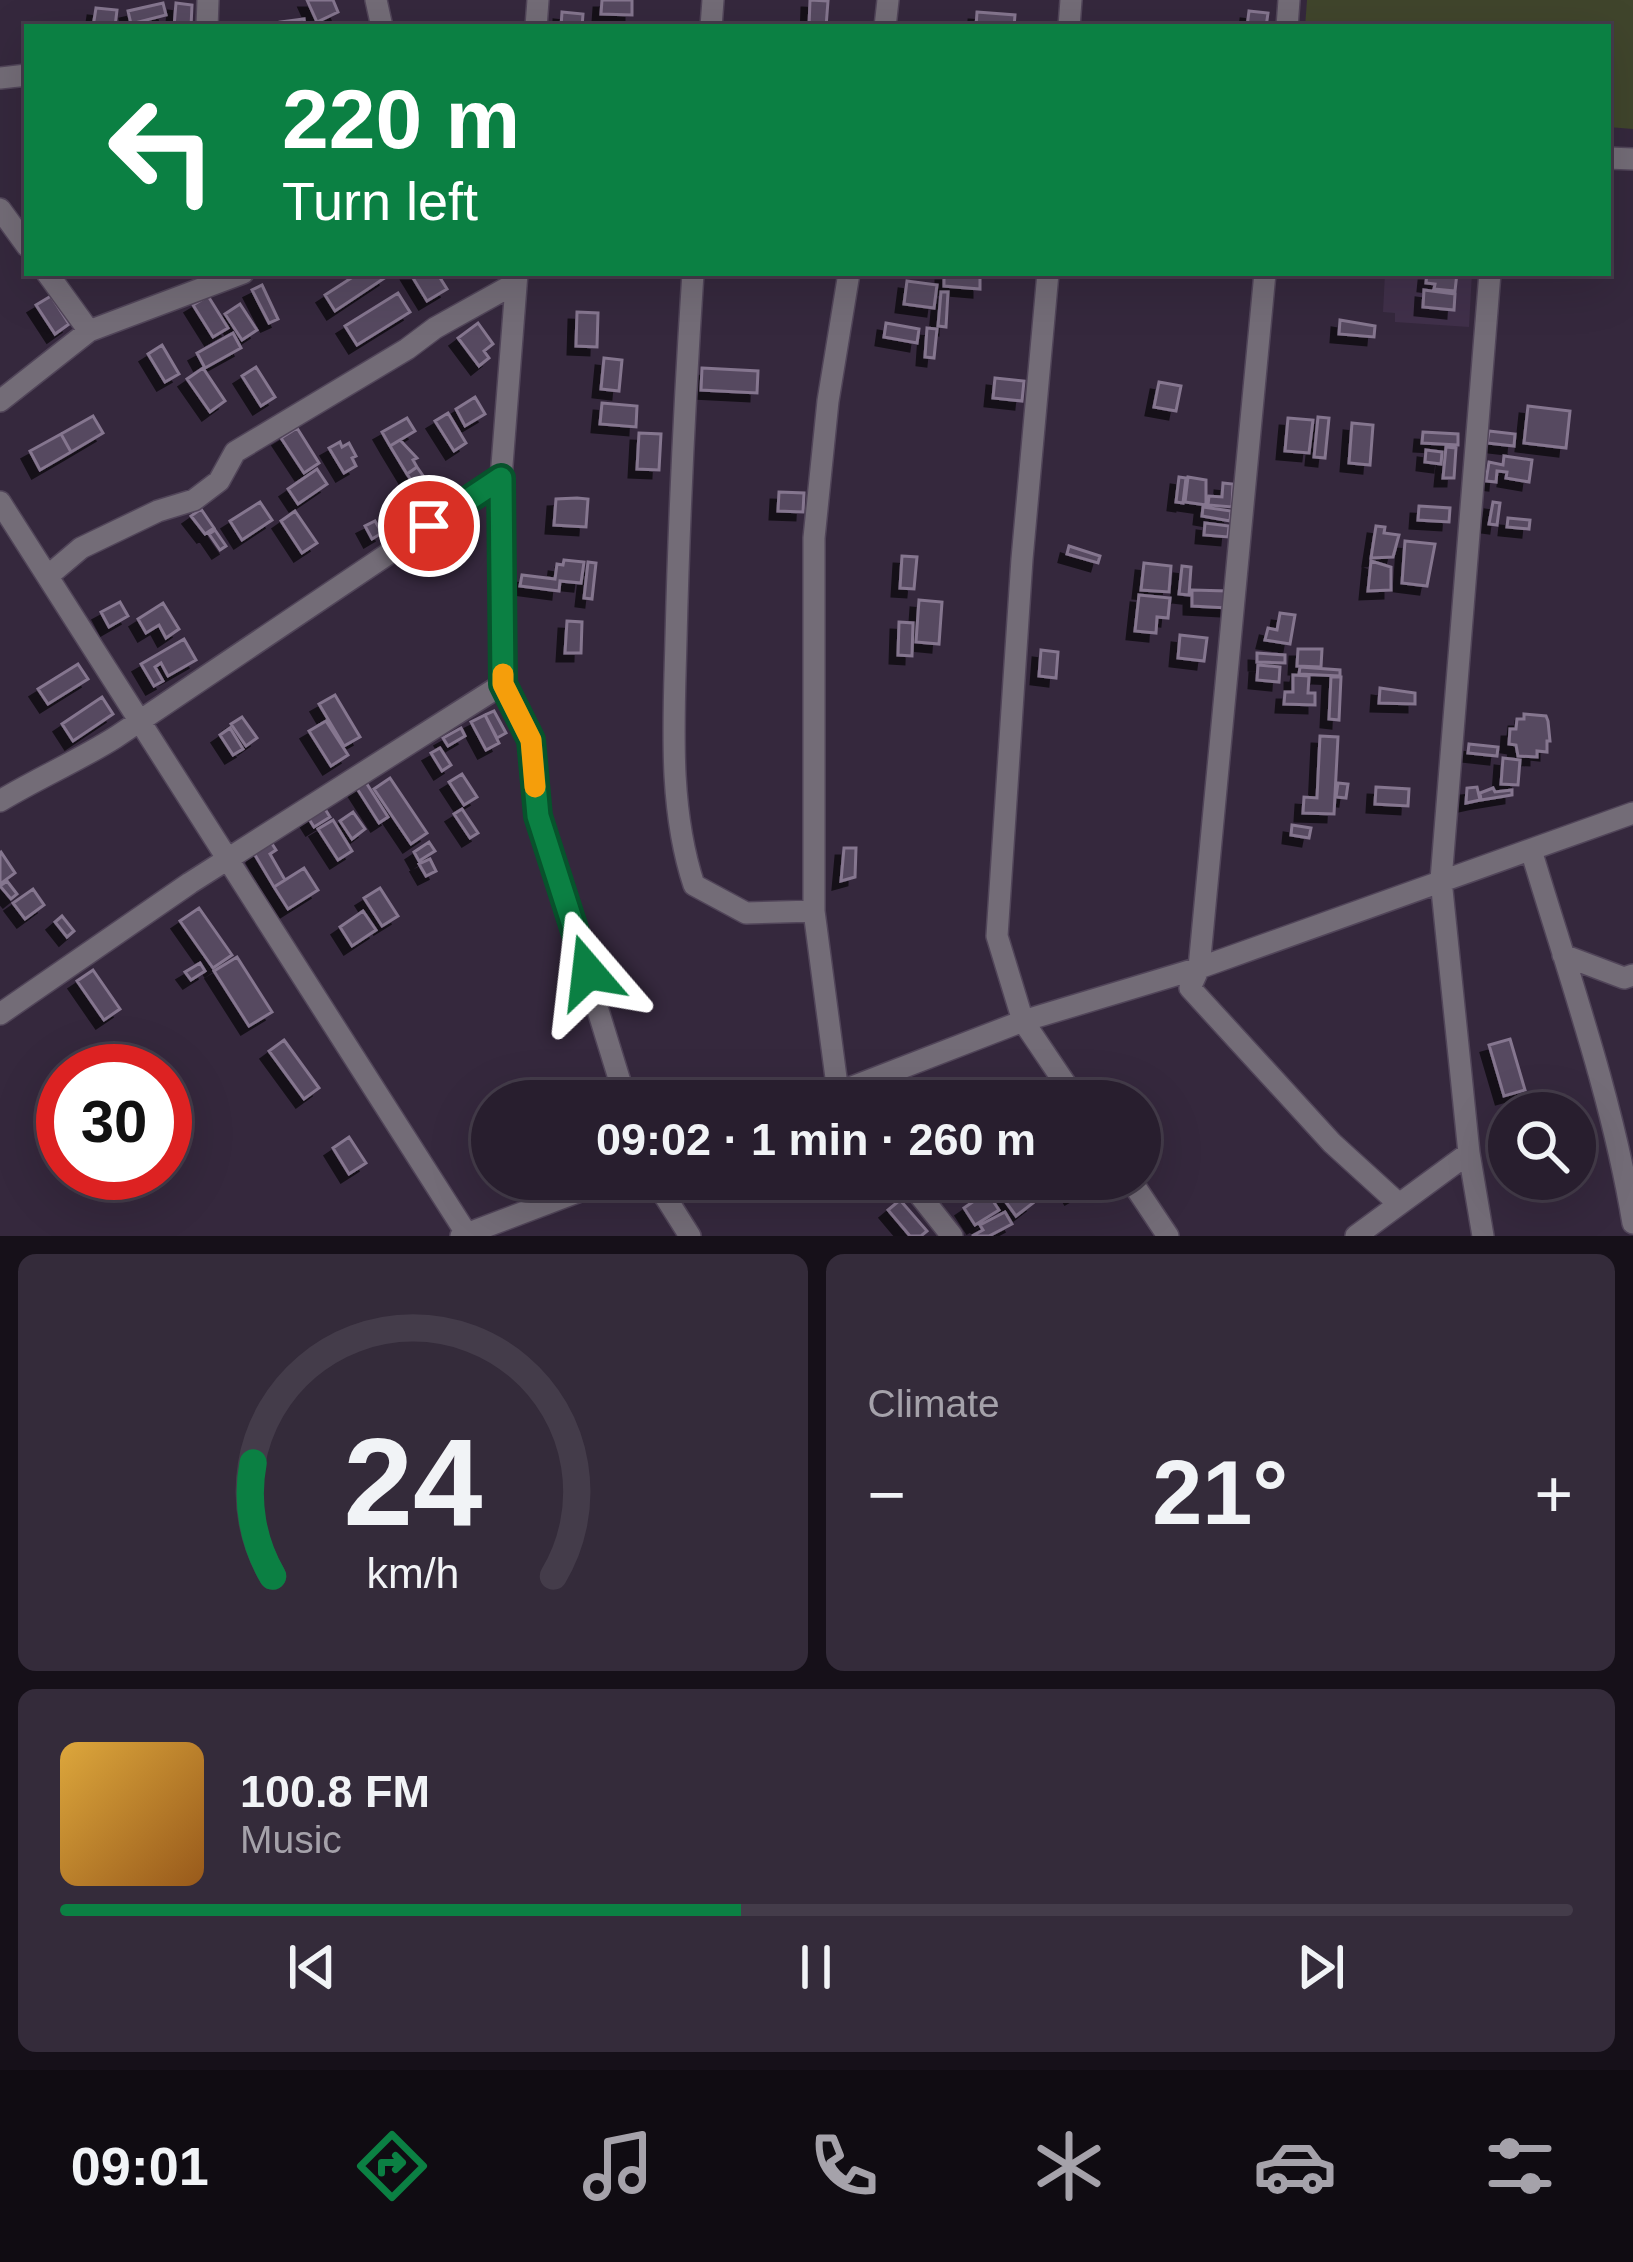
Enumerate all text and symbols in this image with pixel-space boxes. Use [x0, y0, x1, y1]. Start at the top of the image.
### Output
icon: left [84, 72, 240, 228]
text: 220 m [282, 72, 520, 166]
text: Turn left [282, 171, 478, 231]
pin [378, 475, 480, 577]
icon: arrive [396, 493, 462, 559]
position arrow [525, 909, 651, 1035]
speed limit sign: 30 [36, 1044, 192, 1200]
map controls [1488, 1092, 1596, 1200]
button: search [1488, 1092, 1596, 1200]
text: 09:02 · 1 min · 260 m [596, 1114, 1036, 1165]
text: Climate [868, 1382, 1000, 1425]
text: 24 [343, 1412, 482, 1551]
text: 21° [1152, 1443, 1288, 1543]
text: − [868, 1457, 906, 1531]
text: + [1534, 1457, 1573, 1531]
text: km/h [366, 1548, 459, 1596]
text: 100.8 FM [240, 1766, 430, 1817]
text: Music [240, 1818, 342, 1861]
icon: previous [279, 1934, 345, 2000]
icon: pause [783, 1934, 849, 2000]
icon: next [1288, 1934, 1354, 2000]
icon: directions [350, 2124, 434, 2208]
icon: music [576, 2124, 660, 2208]
icon: phone [802, 2124, 886, 2208]
icon: climate [1027, 2124, 1111, 2208]
icon: car [1253, 2124, 1337, 2208]
icon: filters [1478, 2124, 1562, 2208]
text: 09:01 [71, 2136, 209, 2196]

